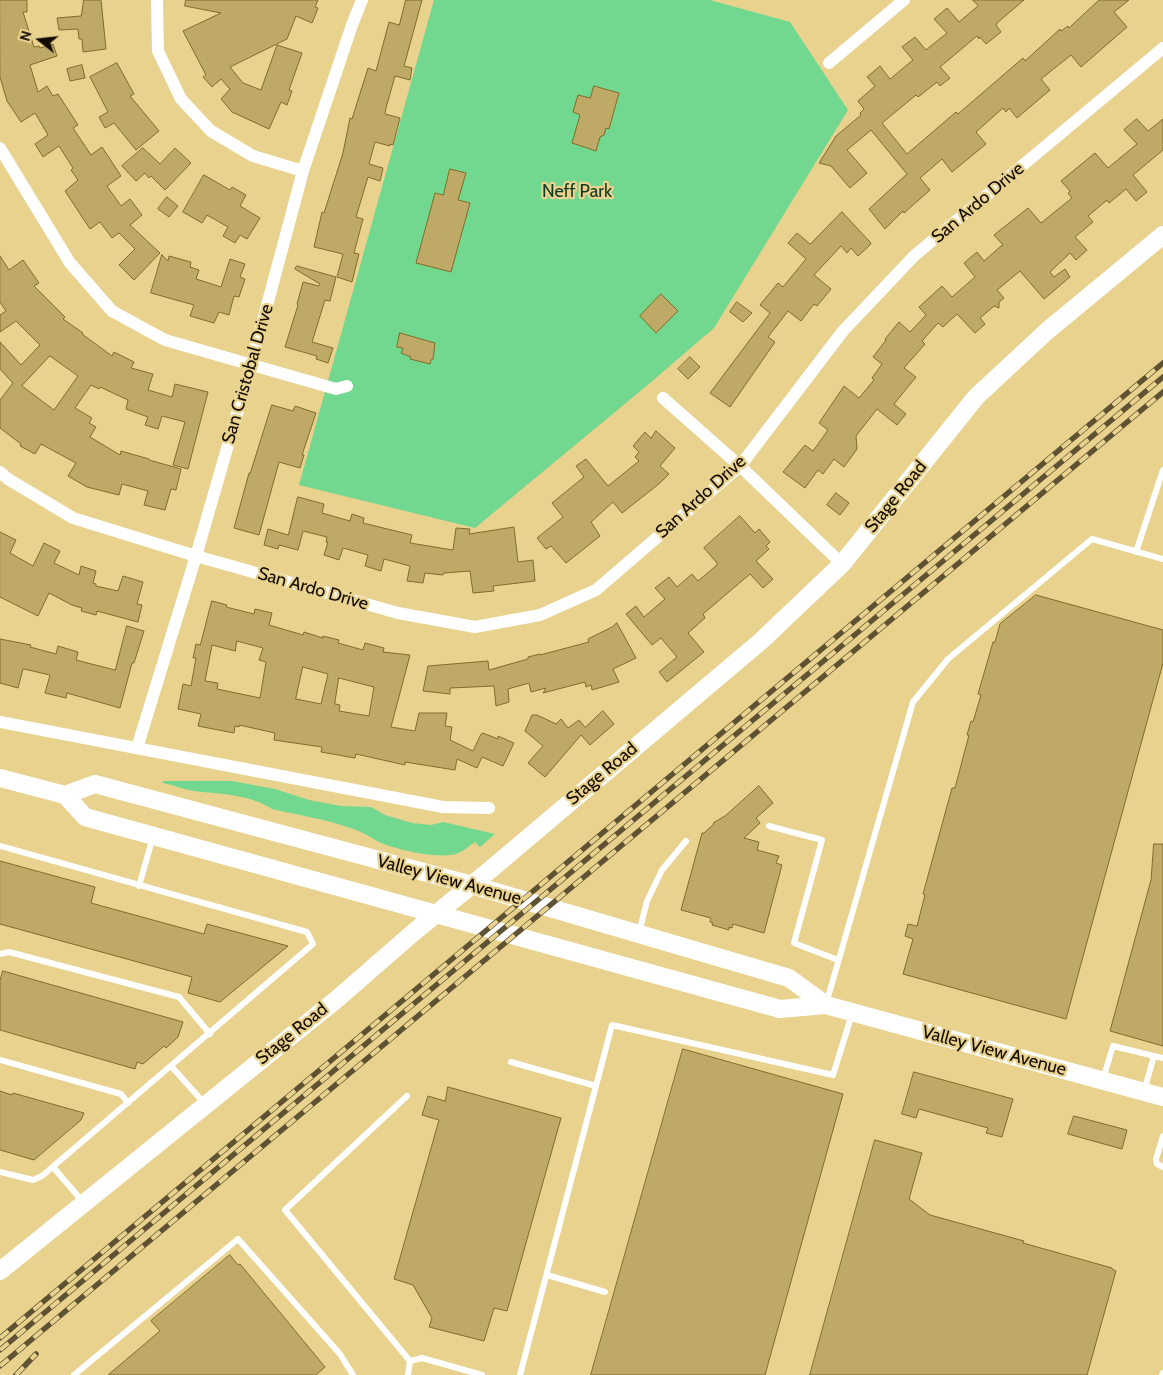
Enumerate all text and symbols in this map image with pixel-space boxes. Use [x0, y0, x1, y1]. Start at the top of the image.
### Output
north arrow [15, 15, 65, 65]
text: N [16, 29, 36, 43]
street label: San Ardo Drive [927, 158, 1029, 248]
park label: Neff Park [542, 181, 612, 203]
street label: San Cristobal Drive [218, 302, 278, 446]
street label: San Ardo Drive [651, 451, 751, 543]
street label: Stage Road [860, 457, 932, 537]
street label: San Ardo Drive [255, 563, 371, 615]
street label: Stage Road [562, 738, 642, 810]
street label: Valley View Avenue [374, 850, 524, 910]
street label: Stage Road [252, 998, 332, 1070]
street label: Valley View Avenue [919, 1021, 1069, 1081]

